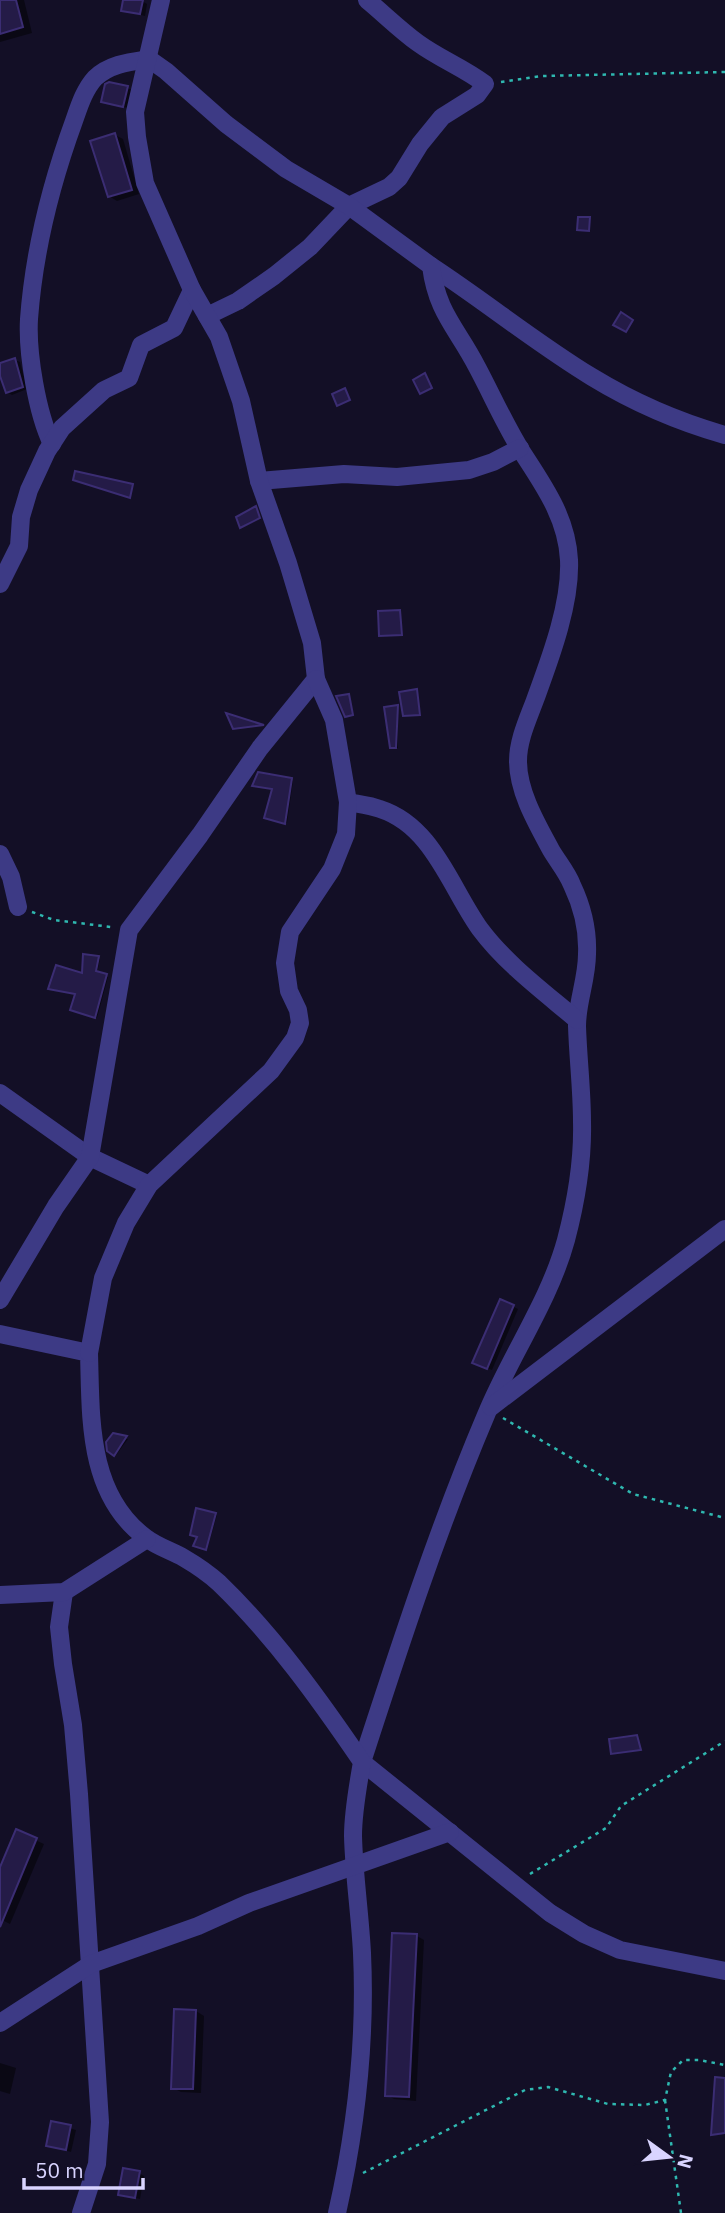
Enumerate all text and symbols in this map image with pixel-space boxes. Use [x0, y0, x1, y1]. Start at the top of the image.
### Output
north arrow [634, 2122, 704, 2192]
scale bar [24, 2146, 144, 2190]
text: N [672, 2152, 699, 2171]
text: 50 m [35, 2156, 84, 2184]

